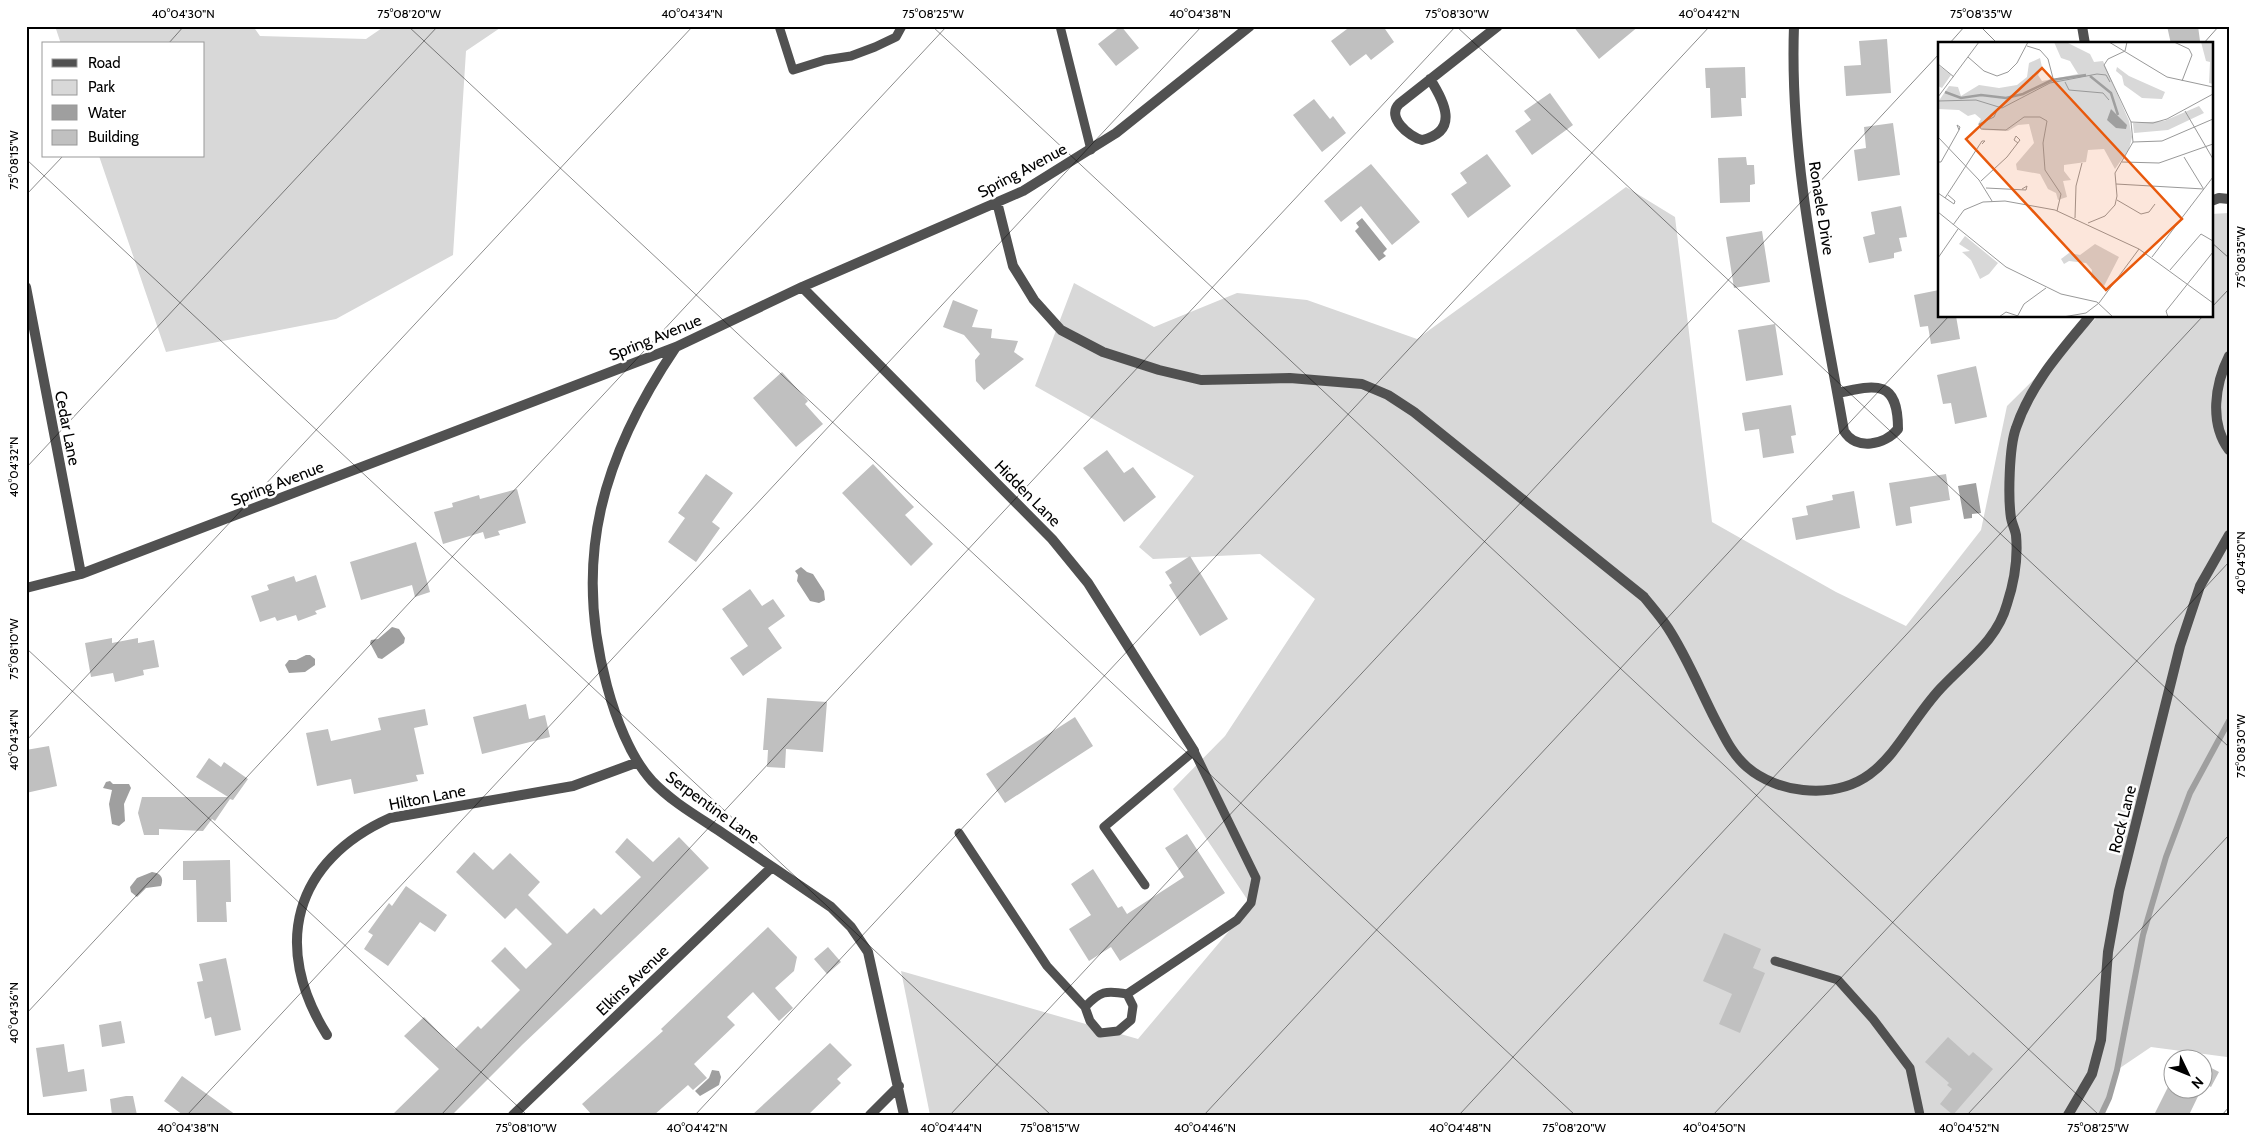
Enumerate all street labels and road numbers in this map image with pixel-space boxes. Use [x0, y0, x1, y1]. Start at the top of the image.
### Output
street label: Spring Avenue [975, 139, 1070, 202]
street label: Ronaele Drive [1805, 160, 1838, 256]
street label: Spring Avenue [606, 310, 704, 365]
street label: Cedar Lane [51, 389, 84, 467]
street label: Hidden Lane [991, 456, 1065, 530]
street label: Spring Avenue [228, 457, 326, 510]
street label: Serpentine Lane [662, 767, 763, 848]
street label: Hilton Lane [387, 781, 467, 814]
street label: Rock Lane [2105, 783, 2140, 855]
street label: Elkins Avenue [592, 941, 672, 1020]

